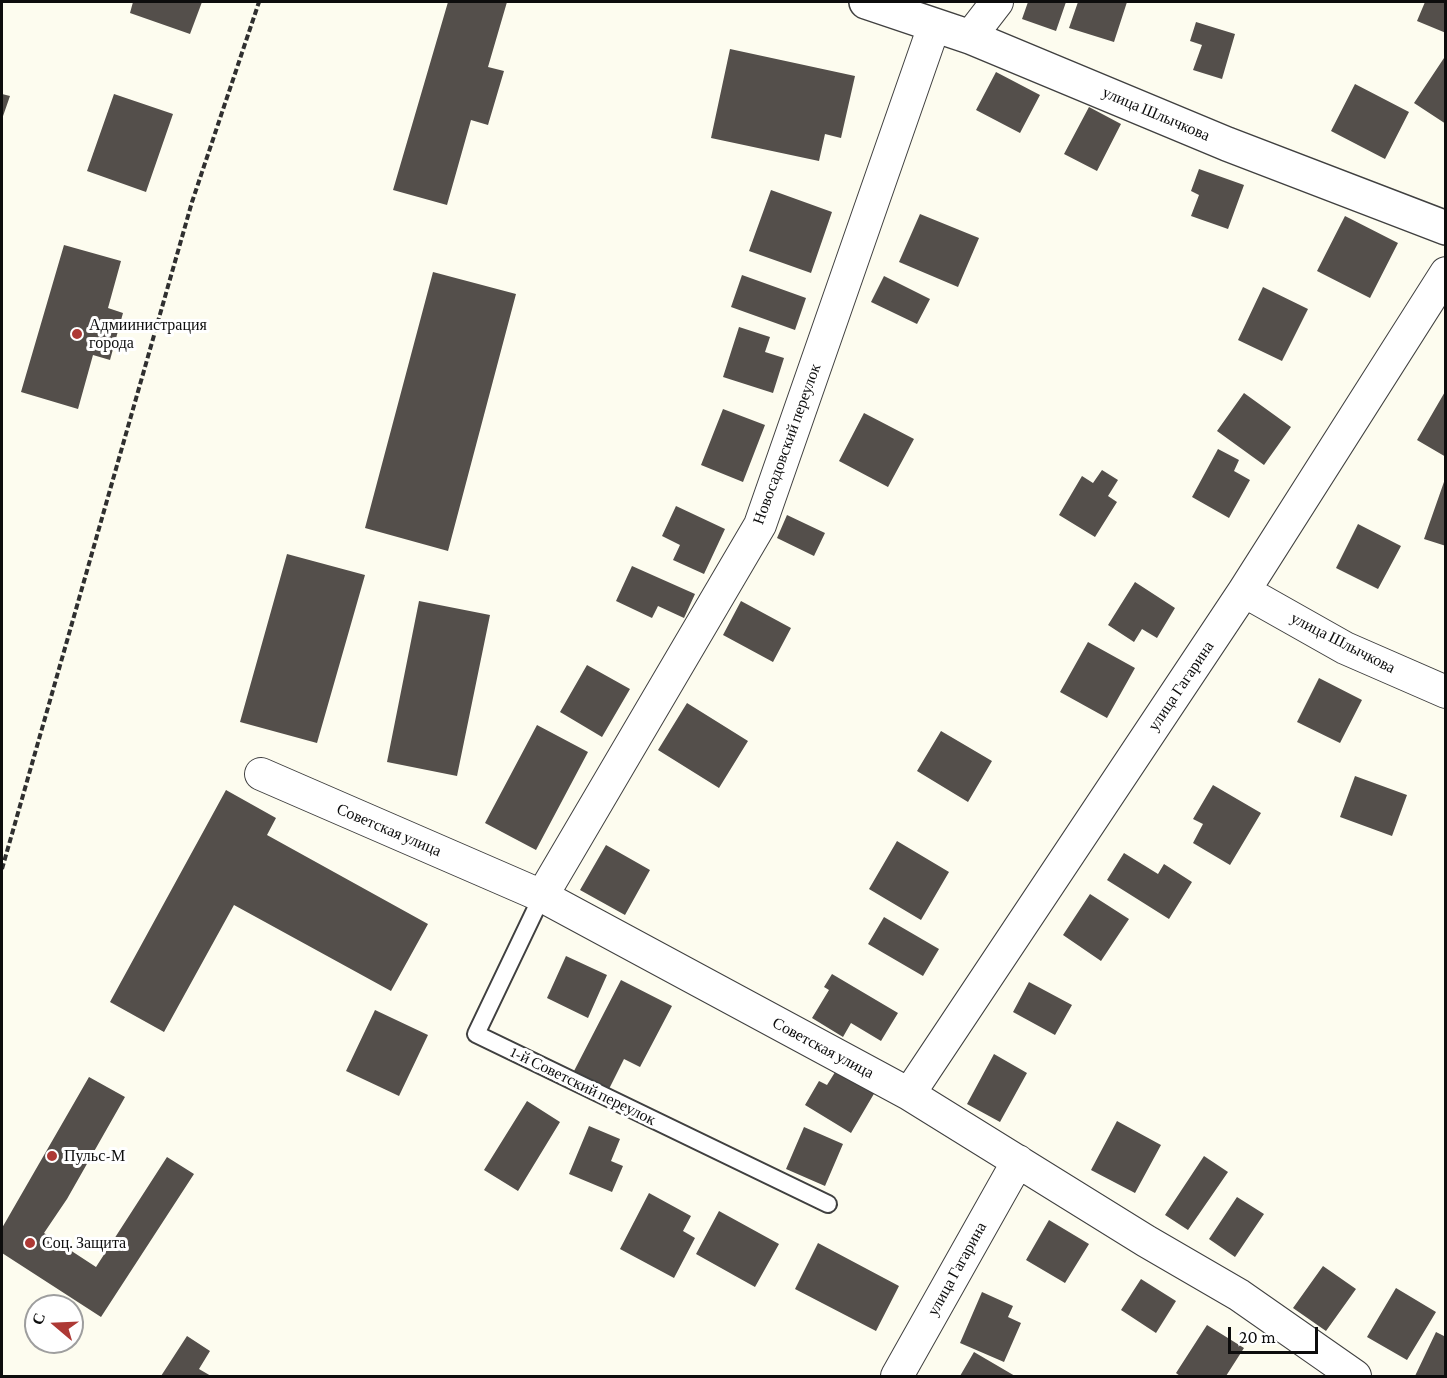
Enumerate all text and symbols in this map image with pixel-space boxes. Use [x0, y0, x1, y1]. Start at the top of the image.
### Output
street label: улица Шлычкова [1099, 83, 1213, 145]
place label: Адмиинистрация города [89, 315, 207, 353]
marker: Адмиинистрация города [70, 327, 84, 341]
street label: Новосадовский переулок [749, 361, 825, 527]
street label: улица Шлычкова [1287, 608, 1399, 678]
street label: улица Гагарина [1144, 637, 1218, 735]
street label: Советская улица [334, 799, 444, 861]
street label: Советская улица [769, 1013, 877, 1083]
street label: 1-й Советский переулок [507, 1042, 659, 1130]
place label: Пульс-М [64, 1146, 125, 1166]
marker: Пульс-М [45, 1149, 59, 1163]
street label: улица Гагарина [923, 1219, 991, 1319]
place label: Соц. Защита [42, 1233, 126, 1253]
marker: Соц. Защита [23, 1236, 37, 1250]
north arrow [24, 1294, 84, 1354]
text: С [28, 1310, 48, 1327]
scale bar [1231, 1315, 1321, 1353]
text: 20 m [1239, 1327, 1276, 1347]

